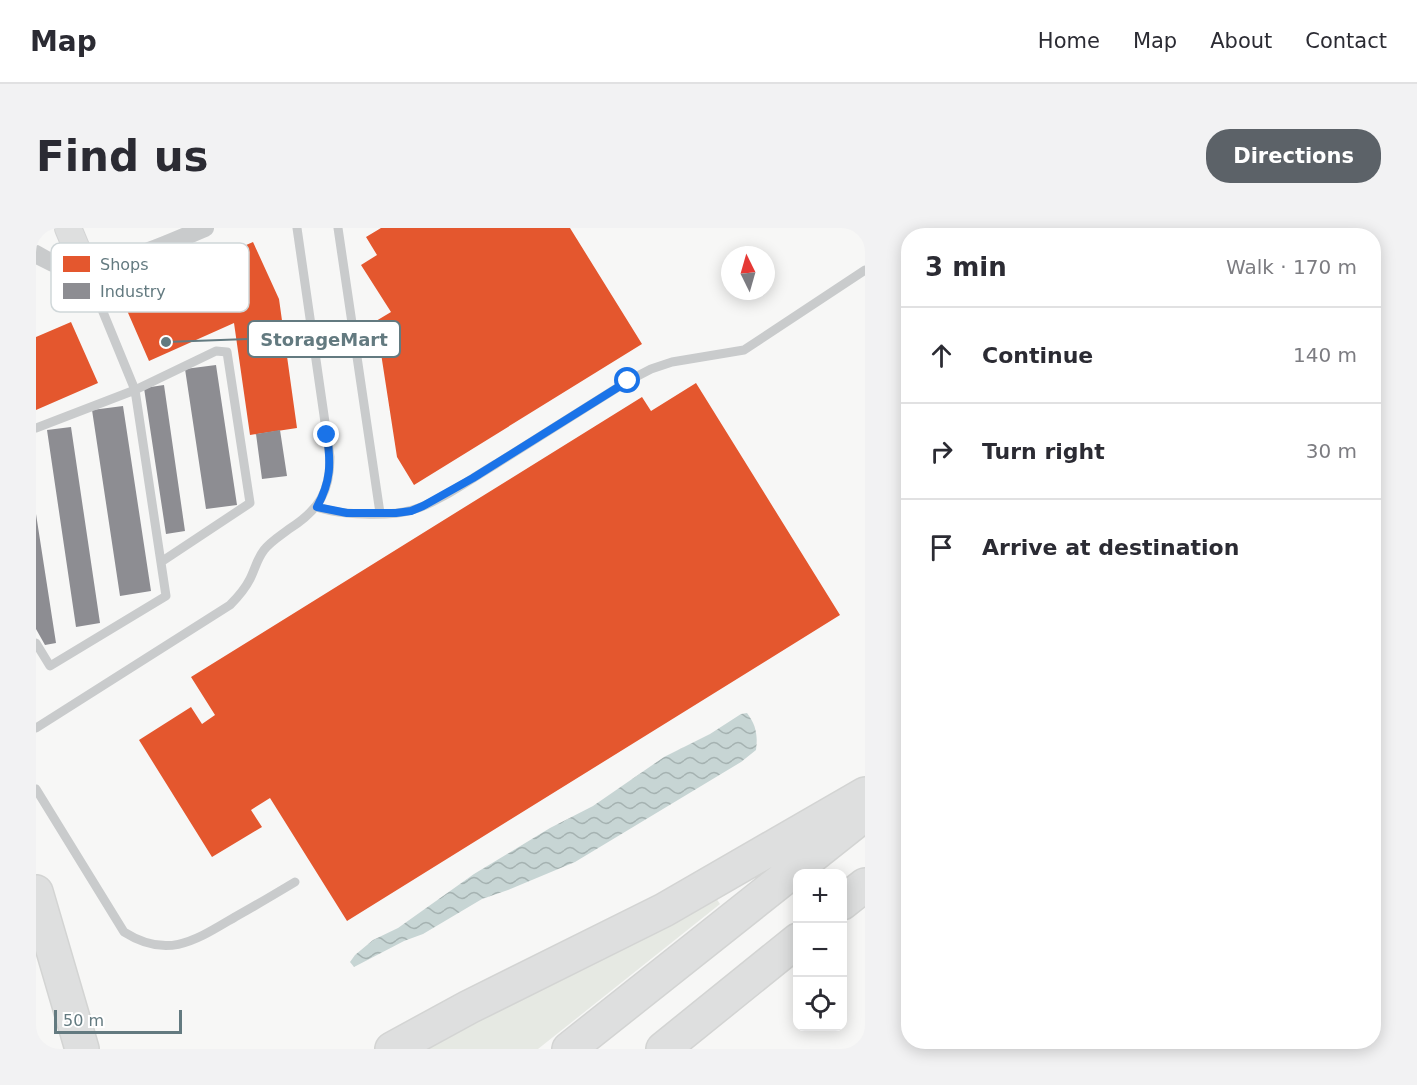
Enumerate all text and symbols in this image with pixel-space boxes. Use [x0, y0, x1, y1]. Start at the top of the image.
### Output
text: Map [30, 25, 97, 58]
text: Home [1038, 29, 1100, 53]
text: Map [1133, 29, 1177, 53]
text: About [1210, 29, 1272, 53]
text: Contact [1305, 29, 1387, 53]
button: Directions [1206, 129, 1381, 183]
text: Find us [36, 132, 209, 181]
legend [51, 243, 249, 312]
north arrow [721, 246, 775, 300]
text: 3 min [925, 252, 1007, 282]
text: Shops [100, 255, 149, 274]
text: Walk · 170 m [1226, 255, 1357, 279]
text: Industry [100, 282, 166, 301]
callout: StorageMart [248, 321, 400, 357]
text: StorageMart [260, 329, 388, 350]
icon: ahead [925, 339, 958, 372]
text: Continue [982, 343, 1093, 368]
text: 140 m [1293, 343, 1357, 367]
route start [614, 367, 640, 393]
route end [313, 421, 339, 447]
icon: right [925, 435, 958, 468]
text: Turn right [982, 439, 1105, 464]
text: 30 m [1306, 439, 1357, 463]
icon: arrive [925, 531, 958, 564]
text: Arrive at destination [982, 535, 1239, 560]
map controls [793, 869, 847, 1031]
button: + [793, 869, 847, 923]
button: − [793, 923, 847, 977]
button: locate [793, 977, 847, 1031]
scale bar [54, 1007, 182, 1034]
text: 50 m [63, 1011, 104, 1030]

